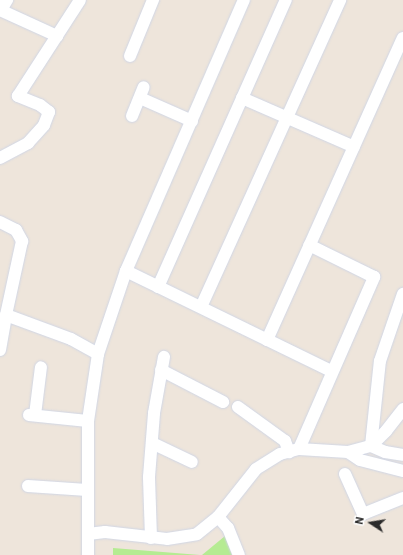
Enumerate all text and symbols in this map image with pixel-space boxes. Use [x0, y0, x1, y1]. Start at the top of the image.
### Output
north arrow [351, 503, 391, 543]
text: N [352, 515, 366, 525]

